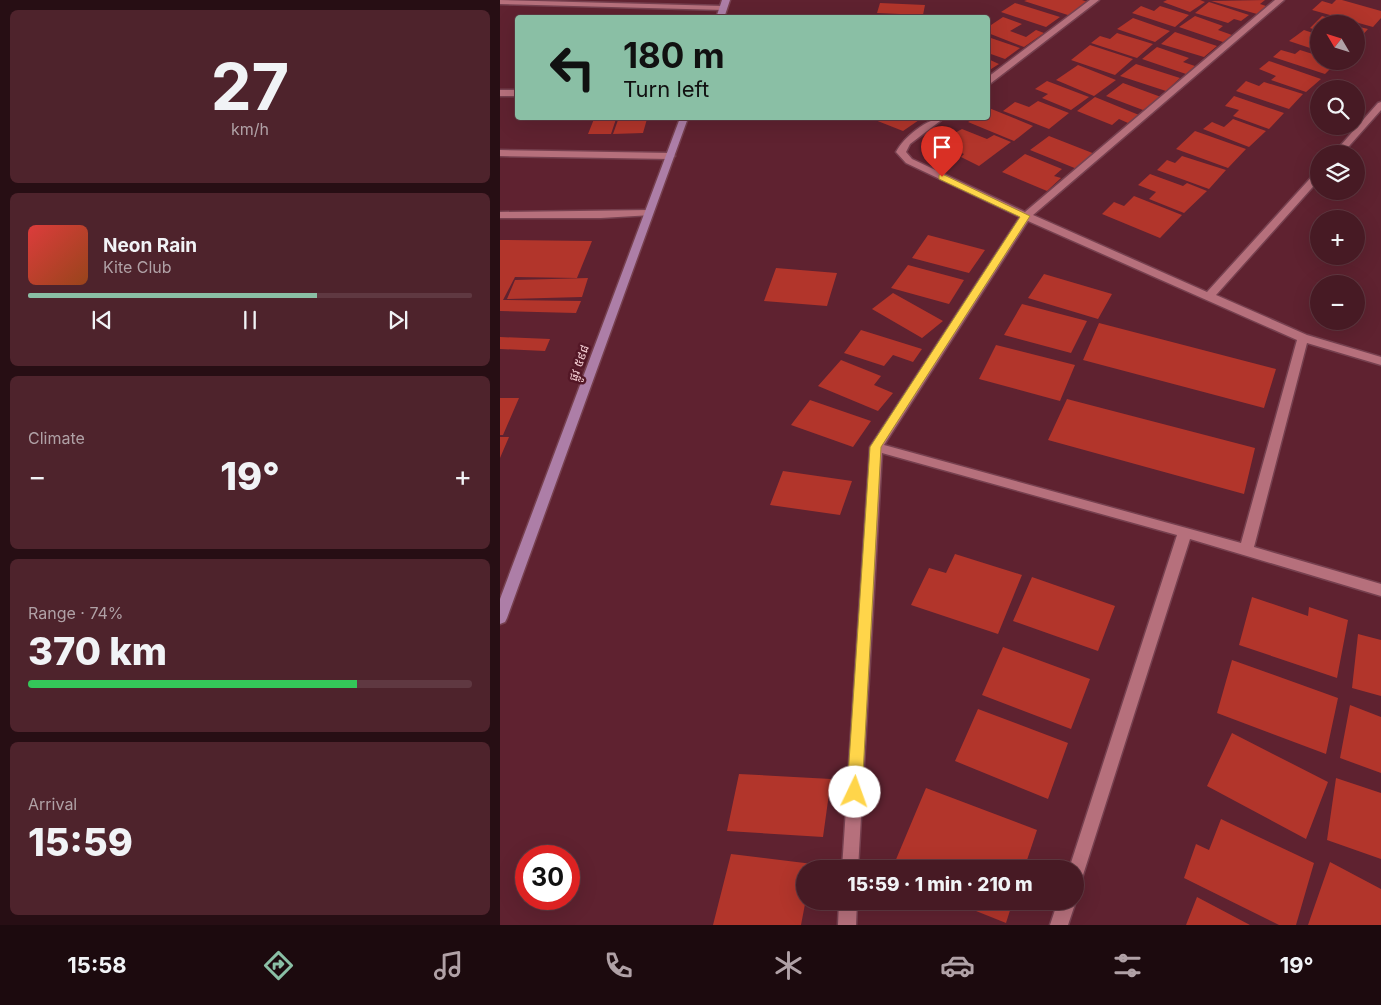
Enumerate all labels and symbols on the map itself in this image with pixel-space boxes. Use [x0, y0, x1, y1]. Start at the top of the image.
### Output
north arrow [1310, 15, 1365, 70]
pin [921, 126, 963, 177]
street label: ផ្លូវ ៥៩៨ [565, 343, 595, 384]
position arrow [828, 765, 880, 817]
speed limit sign: 30 [515, 845, 580, 910]

